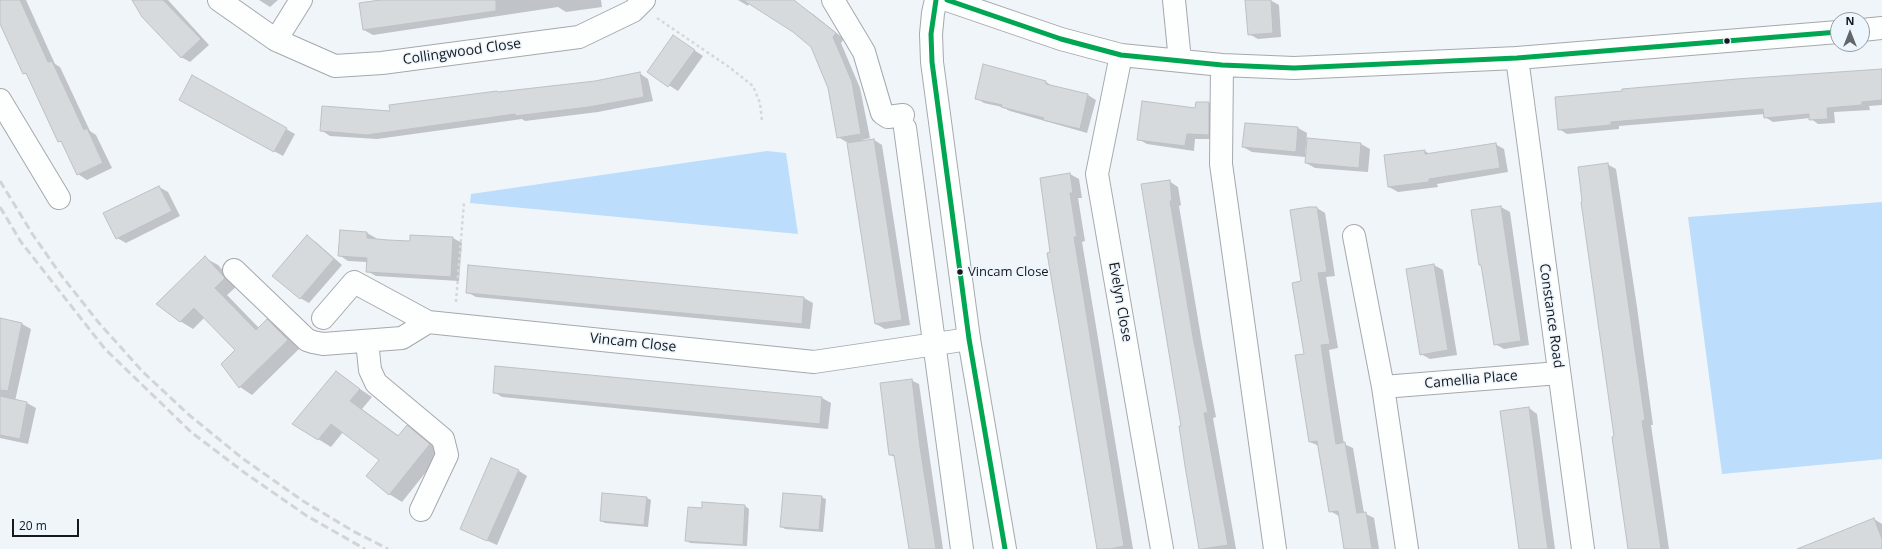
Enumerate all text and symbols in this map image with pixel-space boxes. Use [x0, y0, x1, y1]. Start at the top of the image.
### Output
north arrow [1830, 12, 1870, 52]
text: N [1846, 13, 1854, 28]
street label: Collingwood Close [402, 35, 522, 69]
unlabelled marker [1722, 36, 1732, 46]
street label: Evelyn Close [1105, 261, 1135, 343]
street label: Constance Road [1535, 263, 1567, 369]
place label: Vincam Close [968, 264, 1049, 280]
marker: Vincam Close [955, 267, 965, 277]
street label: Vincam Close [589, 330, 677, 356]
street label: Camellia Place [1424, 368, 1518, 392]
scale bar [14, 511, 81, 537]
text: 20 m [19, 517, 47, 534]

